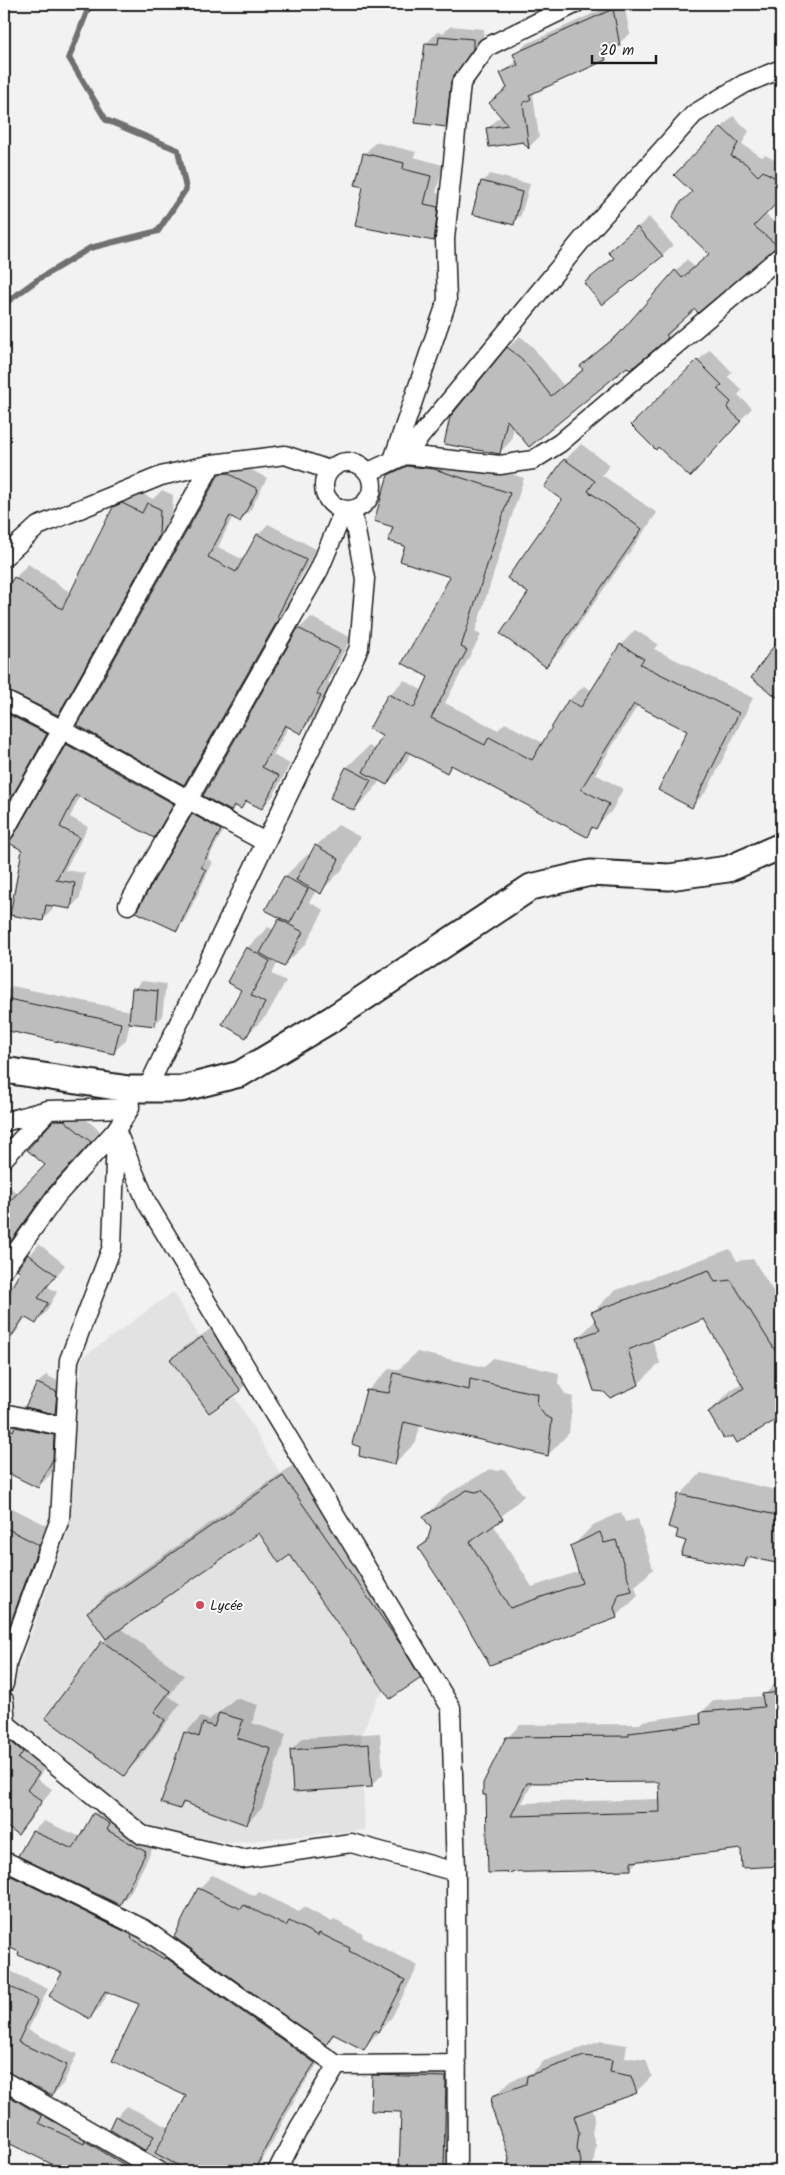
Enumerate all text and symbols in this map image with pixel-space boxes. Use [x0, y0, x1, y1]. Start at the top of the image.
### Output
scale bar [592, 32, 656, 64]
text: 20 m [600, 39, 634, 63]
place label: Lycée [210, 1595, 244, 1617]
marker: Lycée [194, 1599, 206, 1611]

